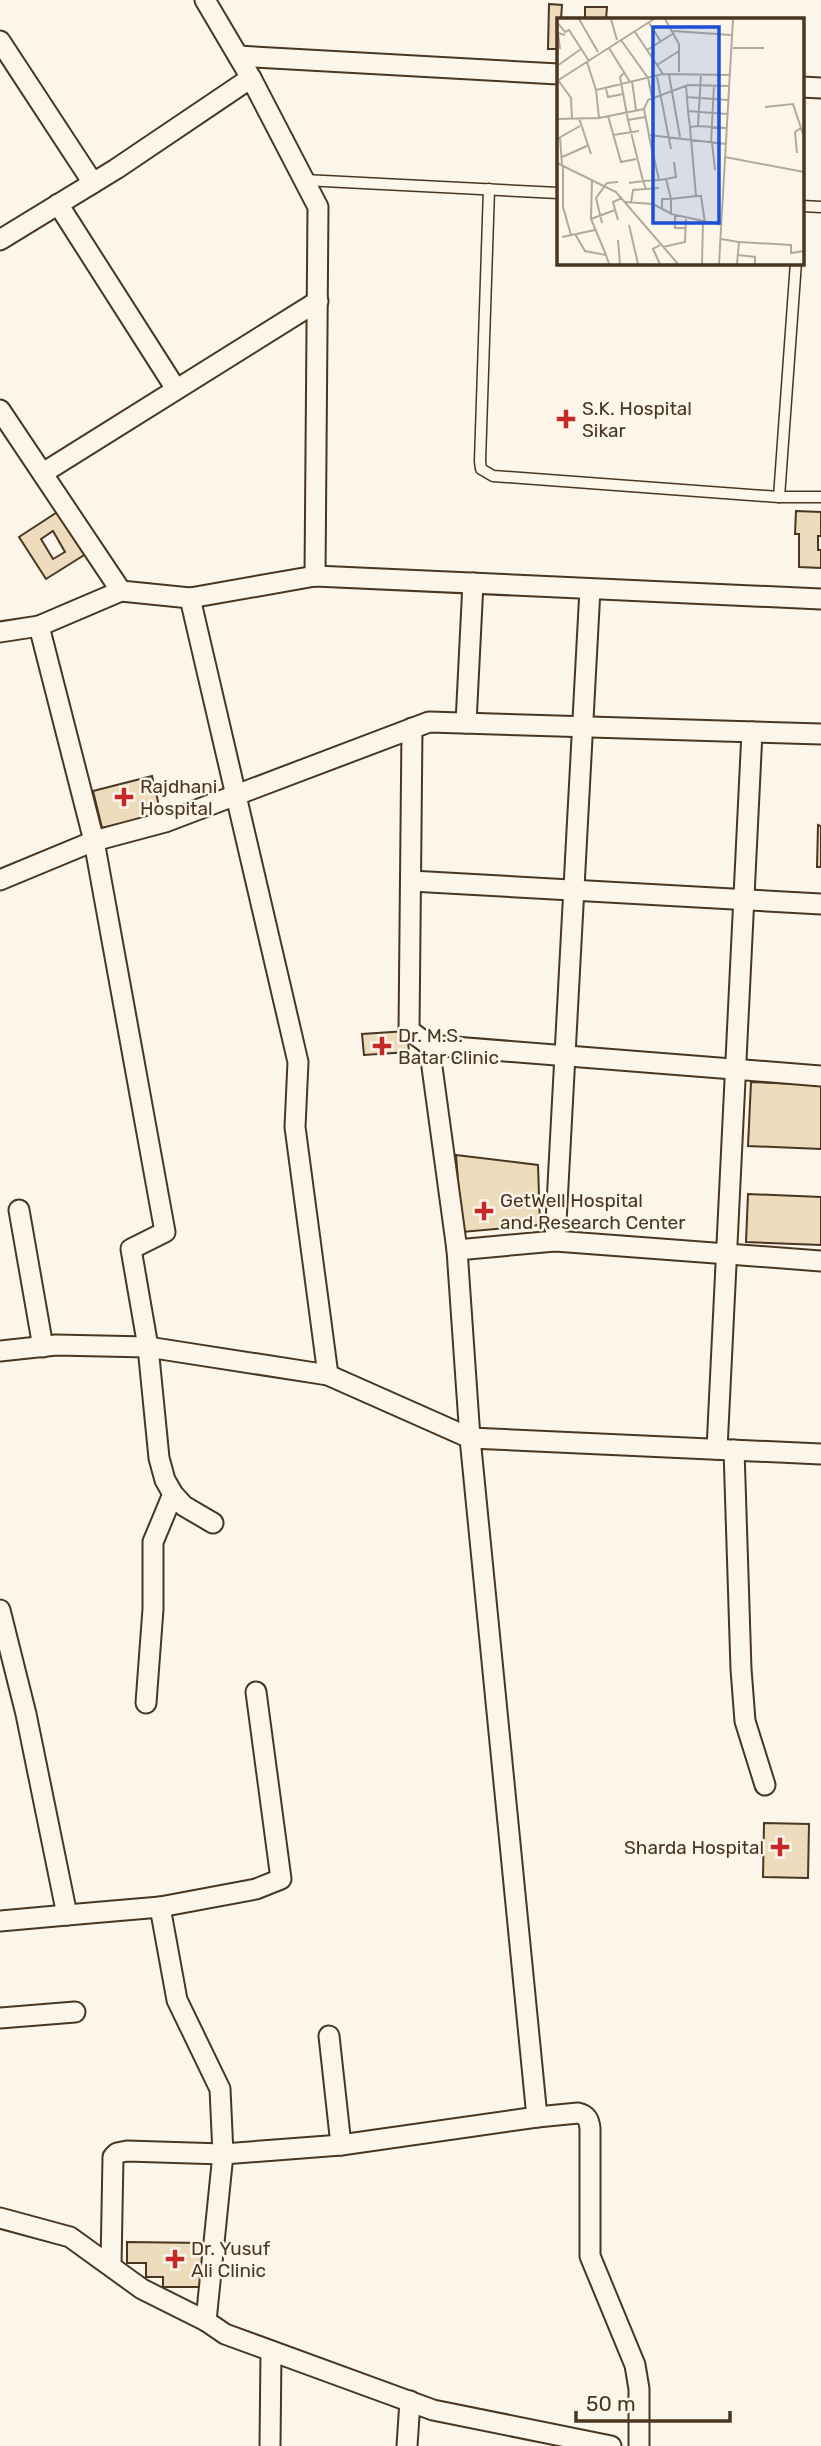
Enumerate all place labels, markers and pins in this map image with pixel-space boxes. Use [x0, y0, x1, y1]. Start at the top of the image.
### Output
place label: S.K. Hospital Sikar [582, 397, 692, 442]
marker: S.K. Hospital Sikar [556, 409, 576, 429]
place label: Rajdhani Hospital [140, 775, 217, 820]
marker: Rajdhani Hospital [114, 787, 134, 807]
place label: Dr. M.S. Batar Clinic [398, 1024, 499, 1069]
marker: Dr. M.S. Batar Clinic [372, 1036, 392, 1056]
place label: GetWell Hospital and Research Center [500, 1189, 686, 1234]
marker: GetWell Hospital and Research Center [474, 1201, 494, 1221]
place label: Sharda Hospital [624, 1836, 764, 1859]
marker: Sharda Hospital [770, 1837, 790, 1857]
place label: Dr. Yusuf Ali Clinic [191, 2237, 271, 2282]
marker: Dr. Yusuf Ali Clinic [165, 2249, 185, 2269]

